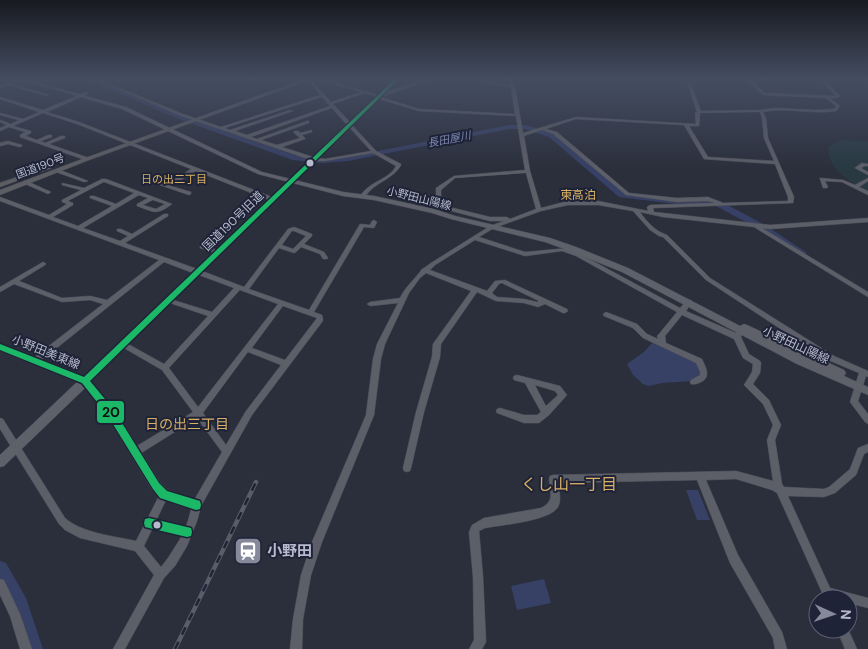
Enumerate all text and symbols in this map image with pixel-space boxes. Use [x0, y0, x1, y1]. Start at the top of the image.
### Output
water label: 長田屋川 [426, 128, 473, 150]
street label: 国道190号 [14, 150, 66, 182]
unlabelled marker [305, 158, 315, 168]
district label: 日の出二丁目 [141, 172, 207, 186]
street label: 小野田山陽線 [385, 183, 453, 213]
district label: 東高泊 [560, 187, 596, 203]
street label: 国道190号旧道 [199, 188, 267, 254]
street label: 小野田山陽線 [760, 323, 832, 367]
street label: 小野田美東線 [10, 331, 82, 373]
line badge: 20 [96, 400, 125, 424]
text: 20 [102, 403, 120, 421]
district label: 日の出三丁目 [145, 415, 229, 433]
district label: くし山一丁目 [521, 474, 617, 495]
unlabelled marker [152, 520, 162, 530]
station icon: 小野田 [233, 536, 263, 566]
place label: 小野田 [267, 541, 312, 561]
north arrow [808, 589, 858, 639]
text: N [837, 609, 855, 620]

